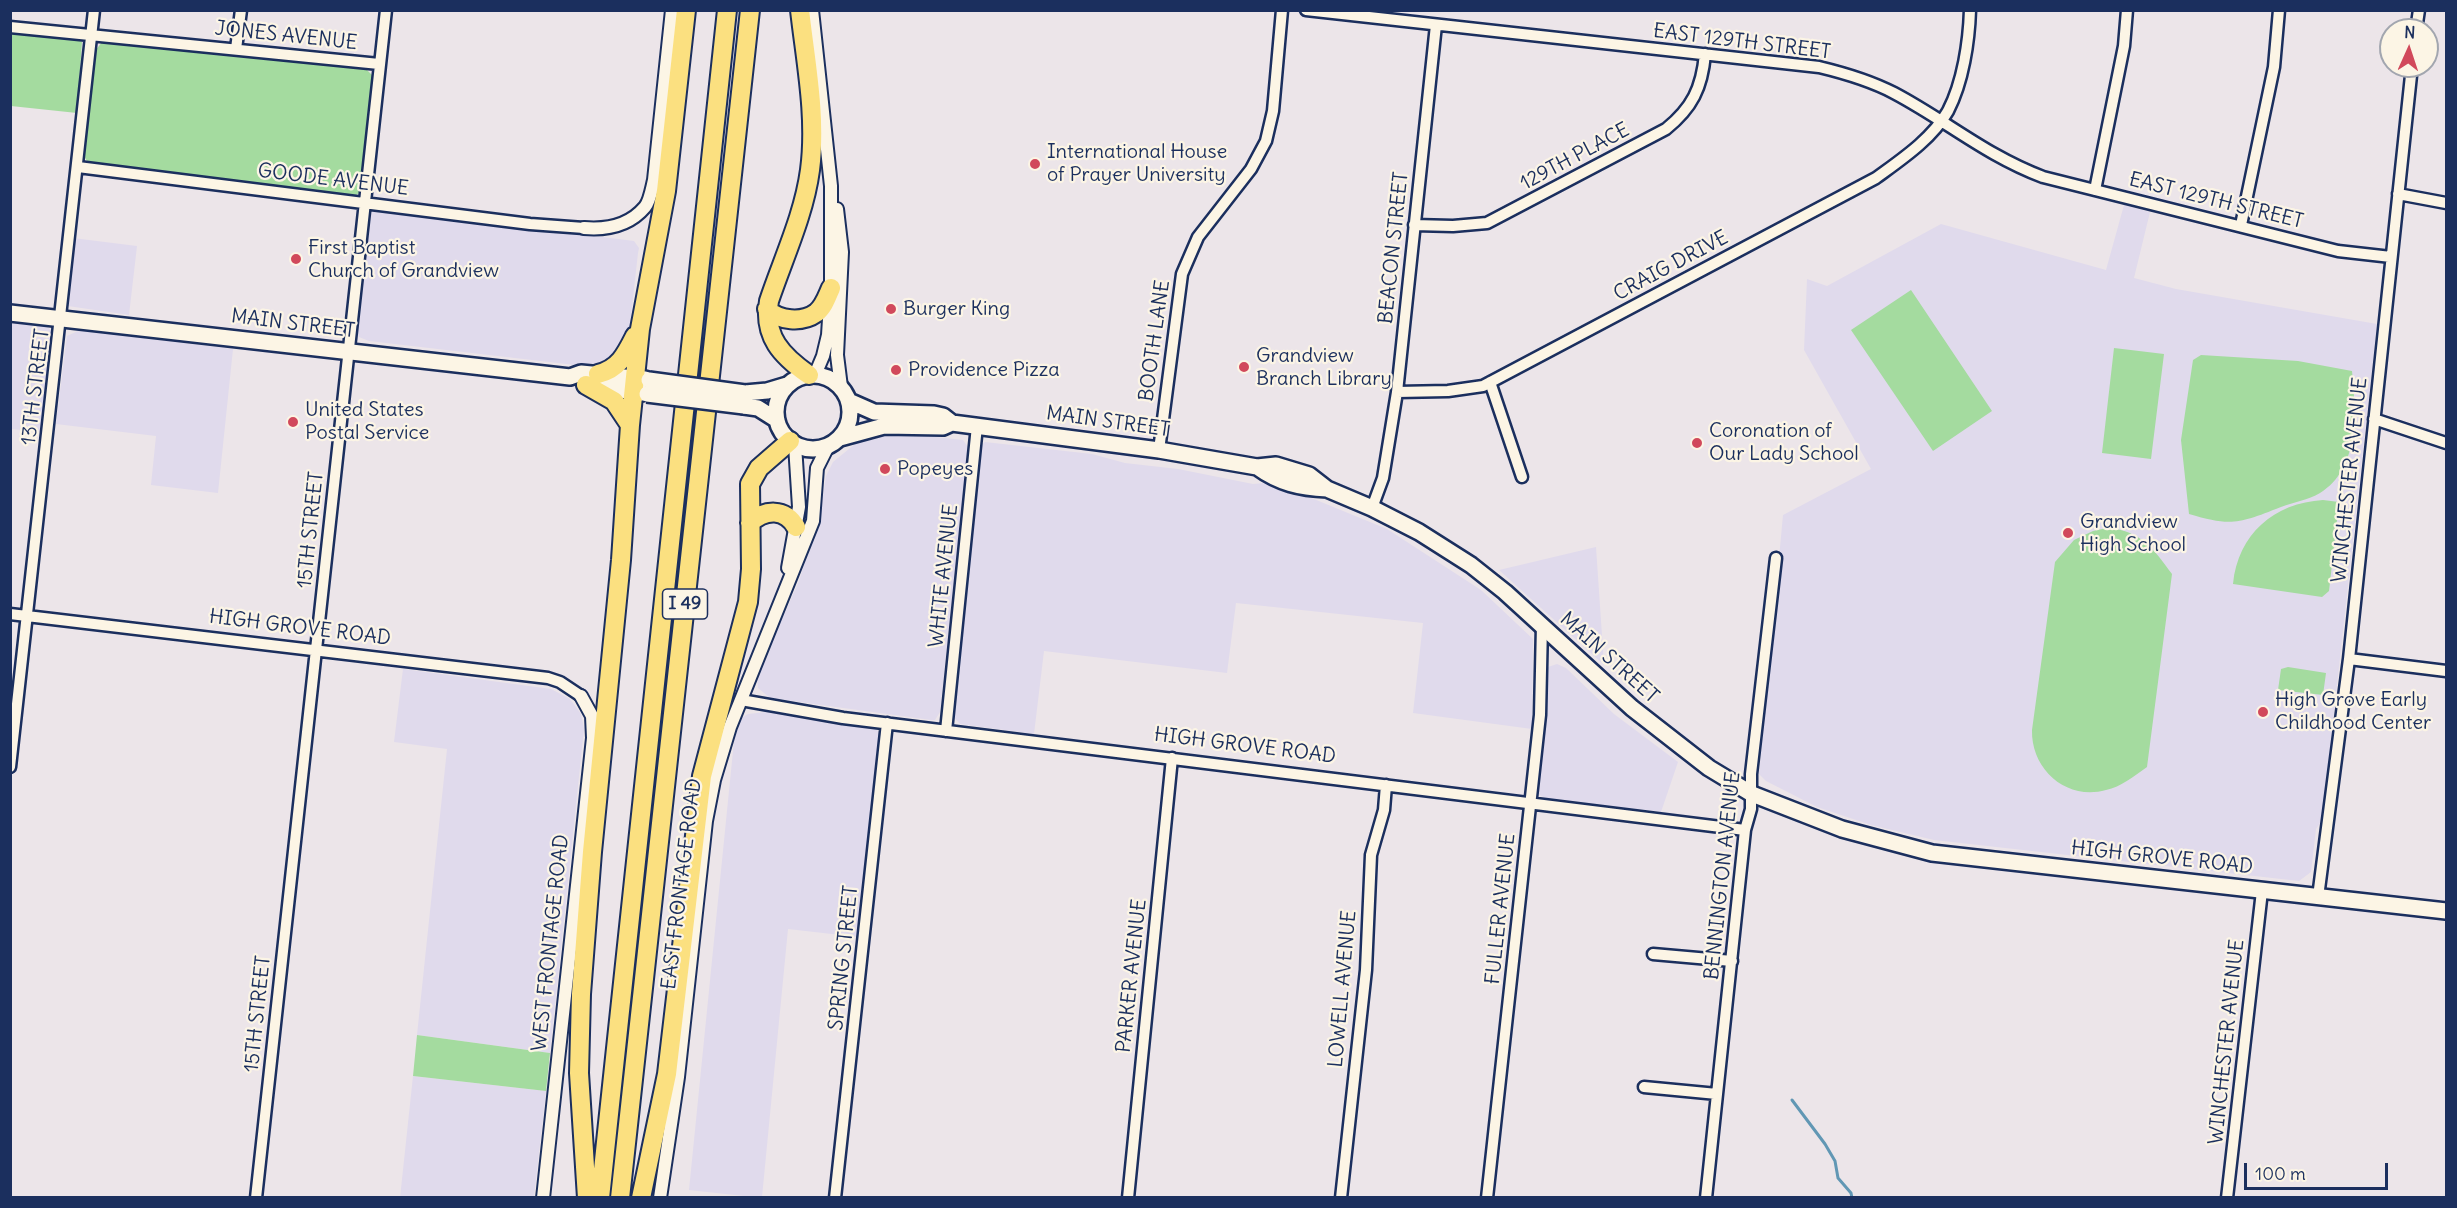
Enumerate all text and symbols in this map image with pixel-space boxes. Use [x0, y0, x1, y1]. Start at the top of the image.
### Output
street label: JONES AVENUE [214, 17, 358, 55]
north arrow [2379, 18, 2439, 78]
street label: EAST 129TH STREET [1652, 19, 1832, 65]
text: N [2404, 22, 2416, 42]
street label: 129TH PLACE [1516, 118, 1634, 196]
place label: International House of Prayer University [1047, 140, 1227, 187]
marker: International House of Prayer University [1028, 157, 1042, 171]
street label: GOODE AVENUE [256, 159, 410, 201]
street label: EAST 129TH STREET [2126, 168, 2306, 234]
street label: BEACON STREET [1374, 171, 1414, 325]
street label: CRAIG DRIVE [1610, 226, 1732, 306]
place label: First Baptist Church of Grandview [308, 236, 499, 283]
marker: First Baptist Church of Grandview [289, 252, 303, 266]
street label: BOOTH LANE [1135, 279, 1175, 403]
place label: Burger King [903, 297, 1010, 321]
marker: Burger King [884, 302, 898, 316]
street label: MAIN STREET [230, 305, 356, 343]
street label: 13TH STREET [17, 327, 55, 447]
place label: Grandview Branch Library [1256, 344, 1392, 391]
place label: Providence Pizza [908, 358, 1060, 382]
marker: Grandview Branch Library [1237, 360, 1251, 374]
marker: Providence Pizza [889, 363, 903, 377]
street label: WINCHESTER AVENUE [2327, 376, 2373, 584]
place label: United States Postal Service [305, 398, 429, 445]
street label: MAIN STREET [1045, 401, 1171, 443]
marker: United States Postal Service [286, 415, 300, 429]
place label: Coronation of Our Lady School [1709, 419, 1859, 466]
marker: Coronation of Our Lady School [1690, 436, 1704, 450]
place label: Popeyes [897, 457, 973, 481]
marker: Popeyes [878, 462, 892, 476]
street label: 15TH STREET [293, 470, 329, 590]
street label: WHITE AVENUE [925, 503, 963, 649]
place label: Grandview High School [2080, 510, 2186, 557]
marker: Grandview High School [2061, 526, 2075, 540]
road number: I 49 [662, 589, 708, 619]
street label: HIGH GROVE ROAD [208, 605, 392, 651]
street label: MAIN STREET [1555, 607, 1663, 709]
place label: High Grove Early Childhood Center [2275, 688, 2431, 735]
marker: High Grove Early Childhood Center [2256, 705, 2270, 719]
street label: HIGH GROVE ROAD [1153, 723, 1337, 769]
street label: BENNINGTON AVENUE [1700, 771, 1746, 981]
street label: EAST FRONTAGE ROAD [657, 777, 707, 991]
street label: FULLER AVENUE [1481, 832, 1521, 986]
street label: WEST FRONTAGE ROAD [528, 833, 574, 1053]
street label: HIGH GROVE ROAD [2070, 837, 2254, 879]
street label: SPRING STREET [824, 884, 864, 1032]
street label: PARKER AVENUE [1112, 898, 1152, 1054]
street label: LOWELL AVENUE [1324, 909, 1362, 1069]
street label: WINCHESTER AVENUE [2204, 938, 2250, 1146]
street label: 15TH STREET [240, 954, 276, 1074]
scale bar [2247, 1151, 2391, 1189]
text: 100 m [2255, 1162, 2306, 1185]

